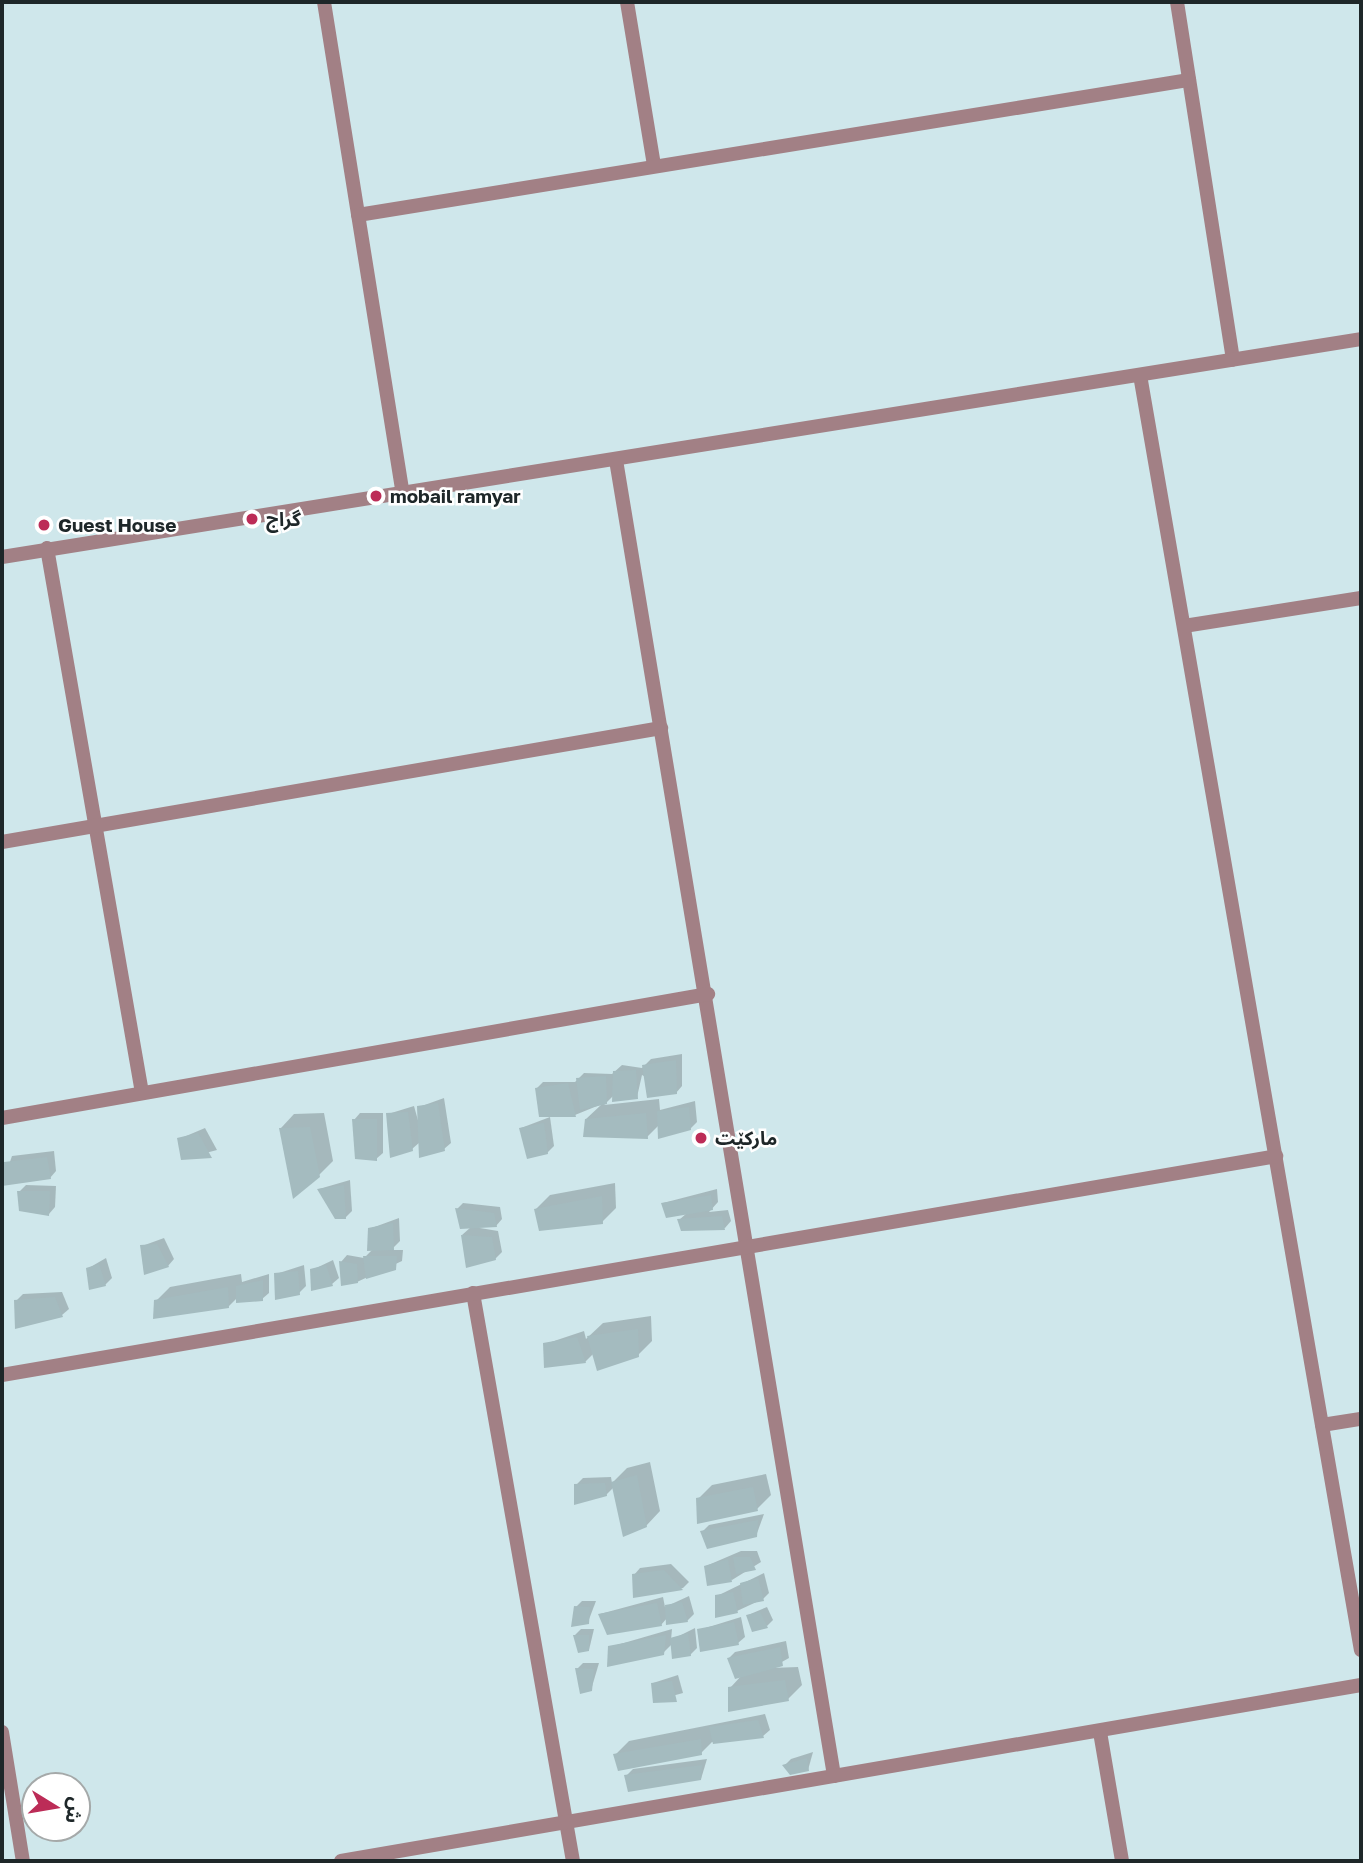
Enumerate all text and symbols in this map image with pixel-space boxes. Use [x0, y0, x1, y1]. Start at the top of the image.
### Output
place label: mobail ramyar [390, 485, 521, 507]
marker: mobail ramyar [368, 488, 384, 504]
place label: گراج [266, 508, 301, 530]
marker: گراج [244, 511, 260, 527]
place label: Guest House [58, 514, 176, 536]
marker: Guest House [36, 517, 52, 533]
place label: مارکێت [715, 1127, 777, 1149]
marker: مارکێت [693, 1130, 709, 1146]
north arrow [21, 1772, 91, 1842]
text: ش [61, 1796, 89, 1826]

